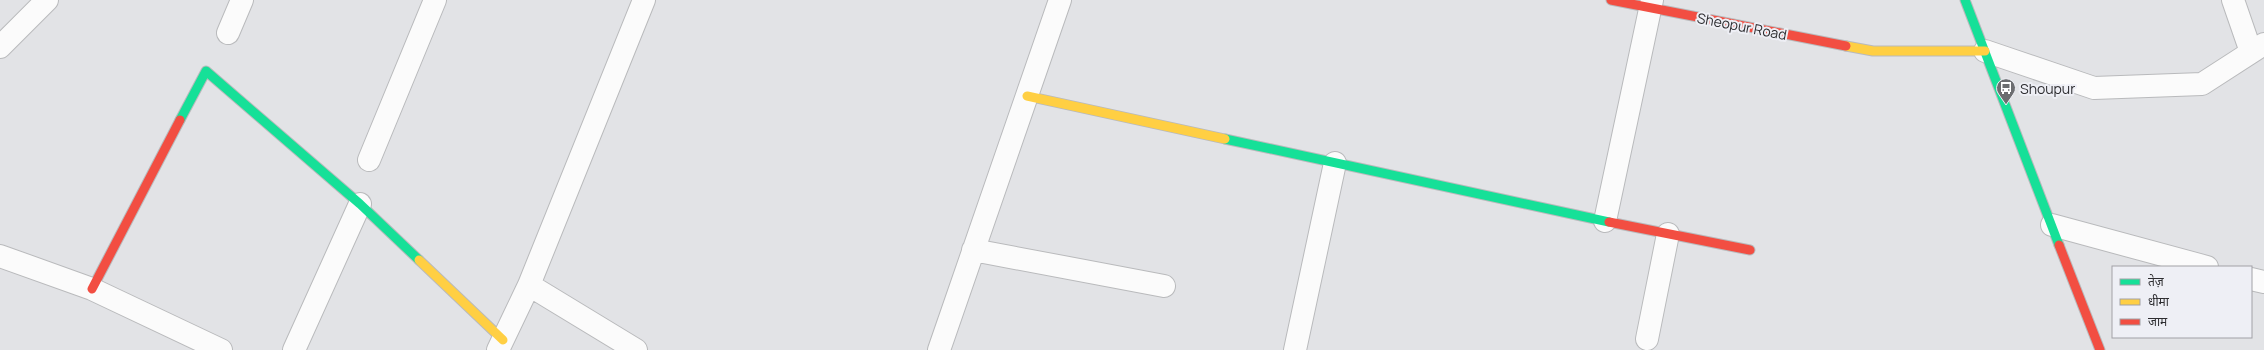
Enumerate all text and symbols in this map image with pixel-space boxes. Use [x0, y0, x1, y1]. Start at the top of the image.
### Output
street label: Sheopur Road [1696, 8, 1788, 44]
bus stop icon: Shoupur [1995, 77, 2017, 105]
place label: Shoupur [2020, 79, 2075, 98]
legend [2112, 266, 2252, 338]
text: तेज़ [2148, 273, 2165, 290]
text: धीमा [2148, 293, 2170, 310]
text: जाम [2148, 313, 2168, 330]

